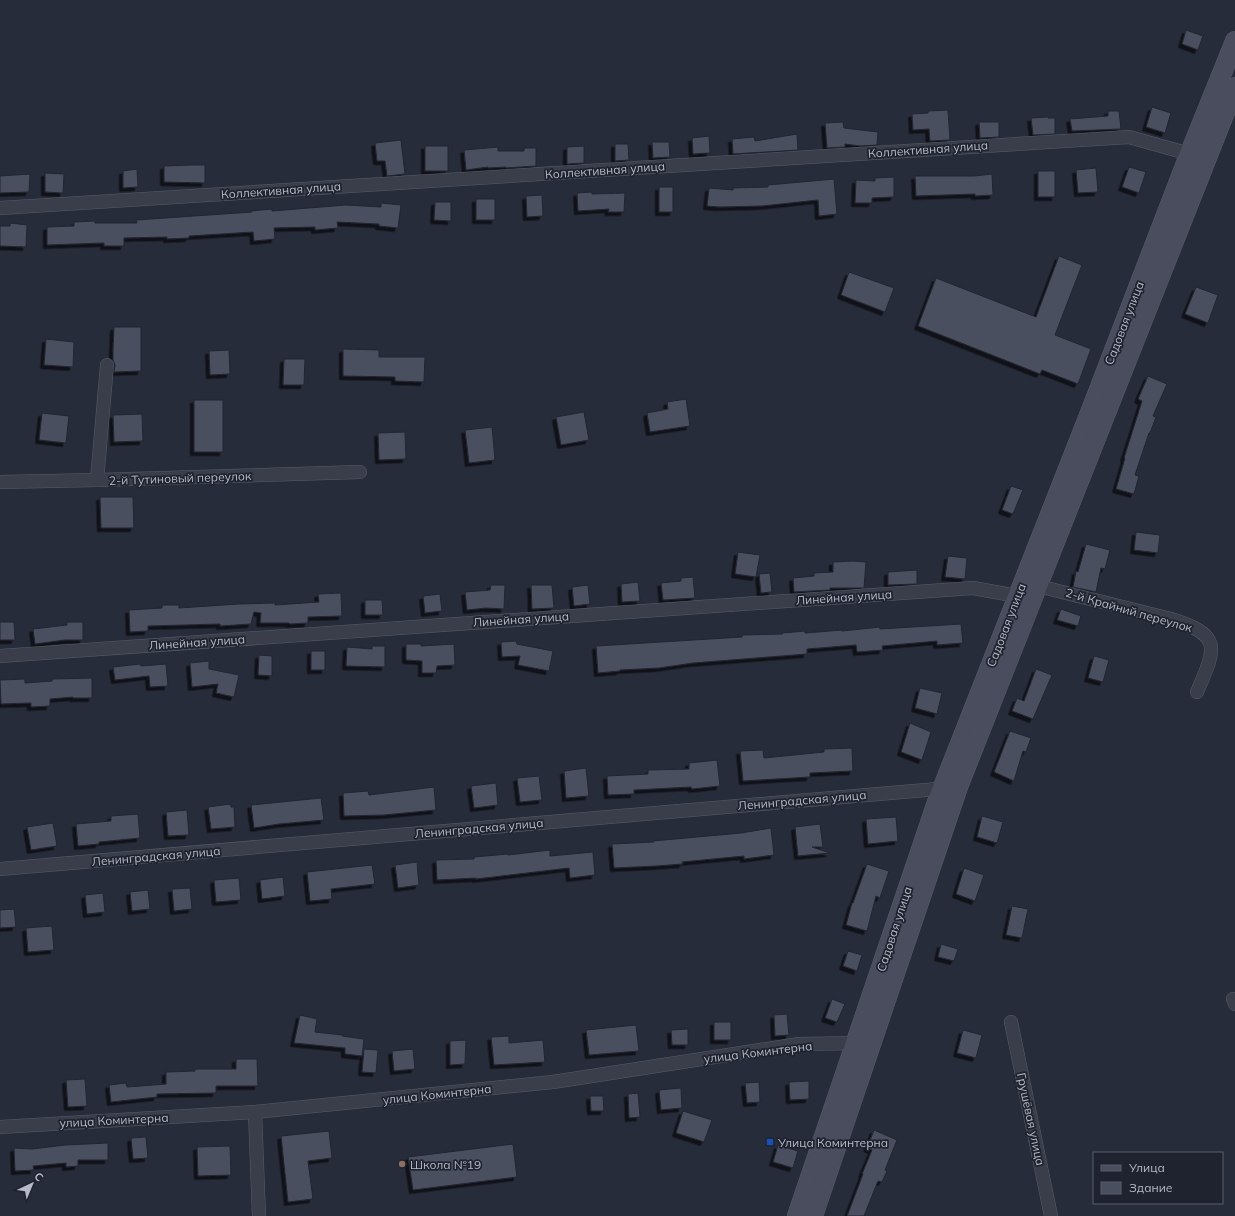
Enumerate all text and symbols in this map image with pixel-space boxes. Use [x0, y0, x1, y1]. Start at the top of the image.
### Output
street label: Коллективная улица [867, 137, 989, 161]
street label: Коллективная улица [544, 158, 666, 182]
street label: Коллективная улица [220, 178, 342, 202]
street label: Садовая улица [1101, 279, 1147, 367]
street label: 2-й Тутиновый переулок [109, 468, 252, 488]
street label: Садовая улица [983, 581, 1029, 669]
street label: 2-й Крайний переулок [1064, 585, 1195, 635]
street label: Линейная улица [795, 586, 893, 608]
street label: Линейная улица [472, 608, 570, 630]
street label: Линейная улица [148, 631, 246, 653]
street label: Ленинградская улица [737, 787, 867, 813]
street label: Ленинградская улица [414, 815, 544, 841]
street label: Ленинградская улица [91, 843, 221, 869]
street label: Садовая улица [873, 885, 915, 973]
street label: улица Коминтерна [703, 1038, 813, 1066]
street label: Грушёвая улица [1014, 1071, 1048, 1167]
street label: улица Коминтерна [382, 1081, 492, 1107]
street label: улица Коминтерна [59, 1110, 169, 1130]
place label: Улица Коминтерна [777, 1135, 888, 1150]
marker: Улица Коминтерна [765, 1137, 775, 1147]
legend [1093, 1152, 1223, 1204]
place label: Школа №19 [410, 1157, 481, 1172]
marker: Школа №19 [397, 1159, 407, 1169]
text: Улица [1128, 1160, 1165, 1175]
north arrow [12, 1164, 52, 1204]
text: С [31, 1169, 47, 1185]
text: Здание [1129, 1180, 1173, 1195]

